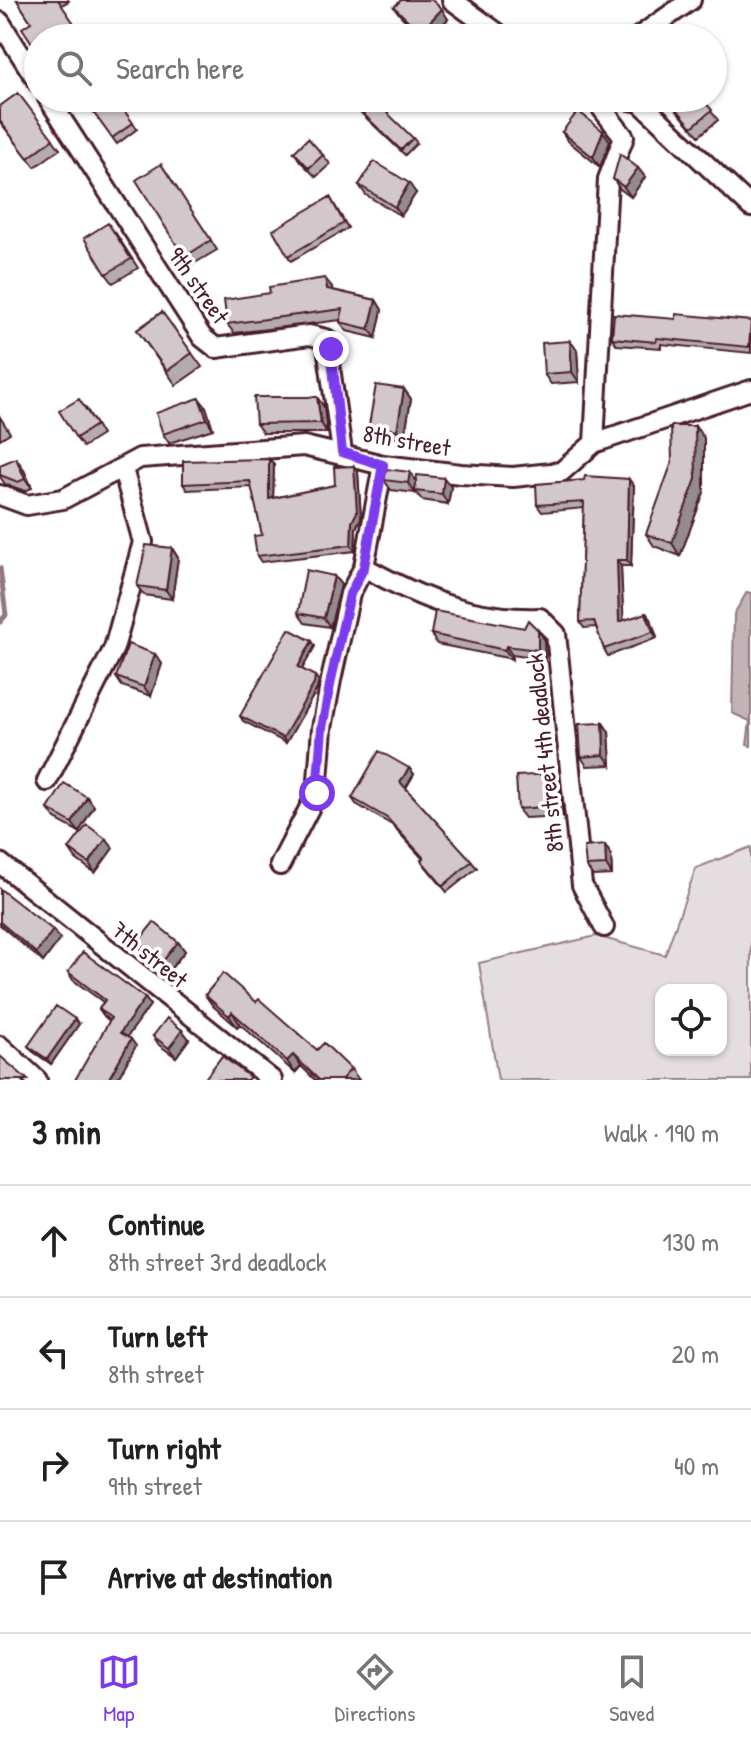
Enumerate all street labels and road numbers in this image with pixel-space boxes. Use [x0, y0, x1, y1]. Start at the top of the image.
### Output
street label: 9th street [161, 240, 237, 330]
street label: 8th street [361, 417, 454, 464]
street label: 8th street 4th deadlock [518, 652, 570, 854]
street label: 7th street [105, 913, 196, 995]

